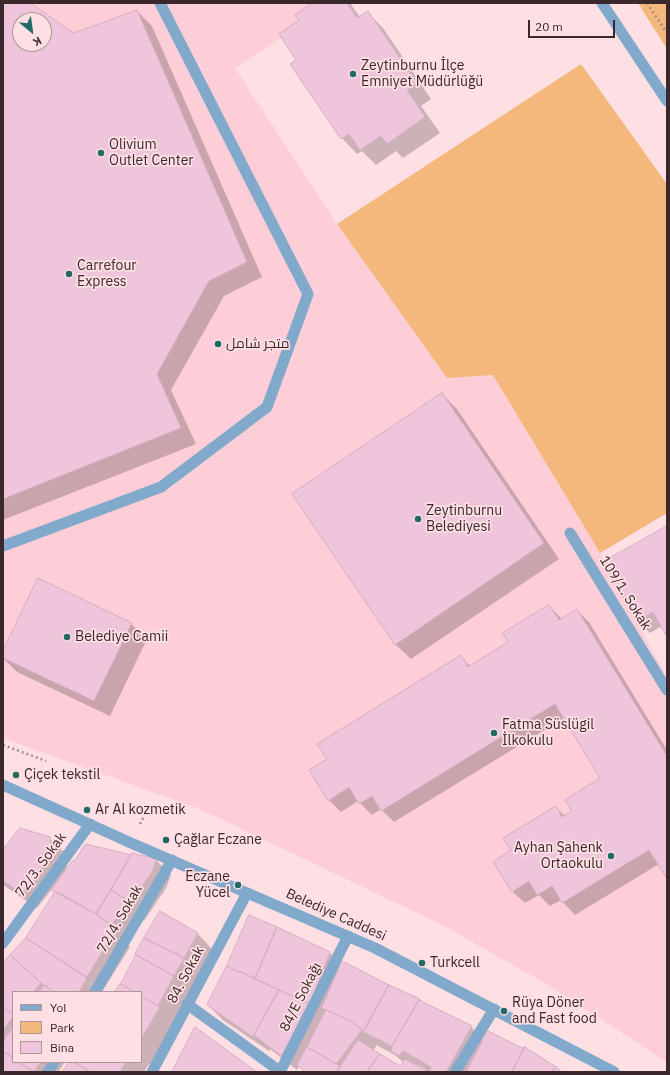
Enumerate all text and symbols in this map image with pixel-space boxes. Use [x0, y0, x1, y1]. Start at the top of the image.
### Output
north arrow [12, 12, 52, 52]
scale bar [530, 12, 617, 38]
text: 20 m [535, 19, 563, 34]
text: K [31, 34, 44, 50]
place label: Zeytinburnu İlçe Emniyet Müdürlüğü [361, 58, 483, 90]
marker: Zeytinburnu İlçe Emniyet Müdürlüğü [348, 69, 358, 79]
place label: Olivium Outlet Center [109, 137, 194, 170]
marker: Olivium Outlet Center [96, 148, 106, 158]
place label: Carrefour Express [77, 258, 136, 290]
marker: Carrefour Express [64, 269, 74, 279]
place label: متجر شامل [226, 336, 290, 352]
marker: متجر شامل [213, 339, 223, 349]
place label: Zeytinburnu Belediyesi [426, 503, 502, 536]
marker: Zeytinburnu Belediyesi [413, 514, 423, 524]
street label: 109/1. Sokak [596, 553, 654, 633]
place label: Belediye Camii [75, 629, 168, 645]
marker: Belediye Camii [62, 632, 72, 642]
place label: Fatma Süslügil İlkokulu [502, 717, 594, 750]
marker: Fatma Süslügil İlkokulu [489, 728, 499, 738]
place label: Çiçek tekstil [24, 767, 100, 783]
marker: Çiçek tekstil [11, 770, 21, 780]
place label: Ar Al kozmetik [95, 802, 186, 818]
marker: Ar Al kozmetik [82, 805, 92, 815]
street label: 72/3. Sokak [12, 829, 70, 901]
place label: Çağlar Eczane [174, 832, 262, 848]
marker: Çağlar Eczane [161, 835, 171, 845]
place label: Ayhan Şahenk Ortaokulu [514, 840, 603, 872]
marker: Ayhan Şahenk Ortaokulu [606, 851, 616, 861]
place label: Eczane Yücel [185, 869, 230, 902]
marker: Eczane Yücel [233, 880, 243, 890]
street label: 72/4. Sokak [94, 882, 146, 956]
street label: Belediye Caddesi [283, 885, 389, 945]
street label: 84. Sokak [164, 944, 208, 1006]
place label: Turkcell [430, 955, 480, 971]
marker: Turkcell [417, 958, 427, 968]
street label: 84/E Sokağı [276, 960, 326, 1034]
legend [12, 991, 142, 1063]
place label: Rüya Döner and Fast food [512, 995, 597, 1028]
text: Yol [50, 1000, 67, 1015]
marker: Rüya Döner and Fast food [499, 1006, 509, 1016]
text: Park [50, 1020, 74, 1035]
text: Bina [50, 1040, 74, 1055]

